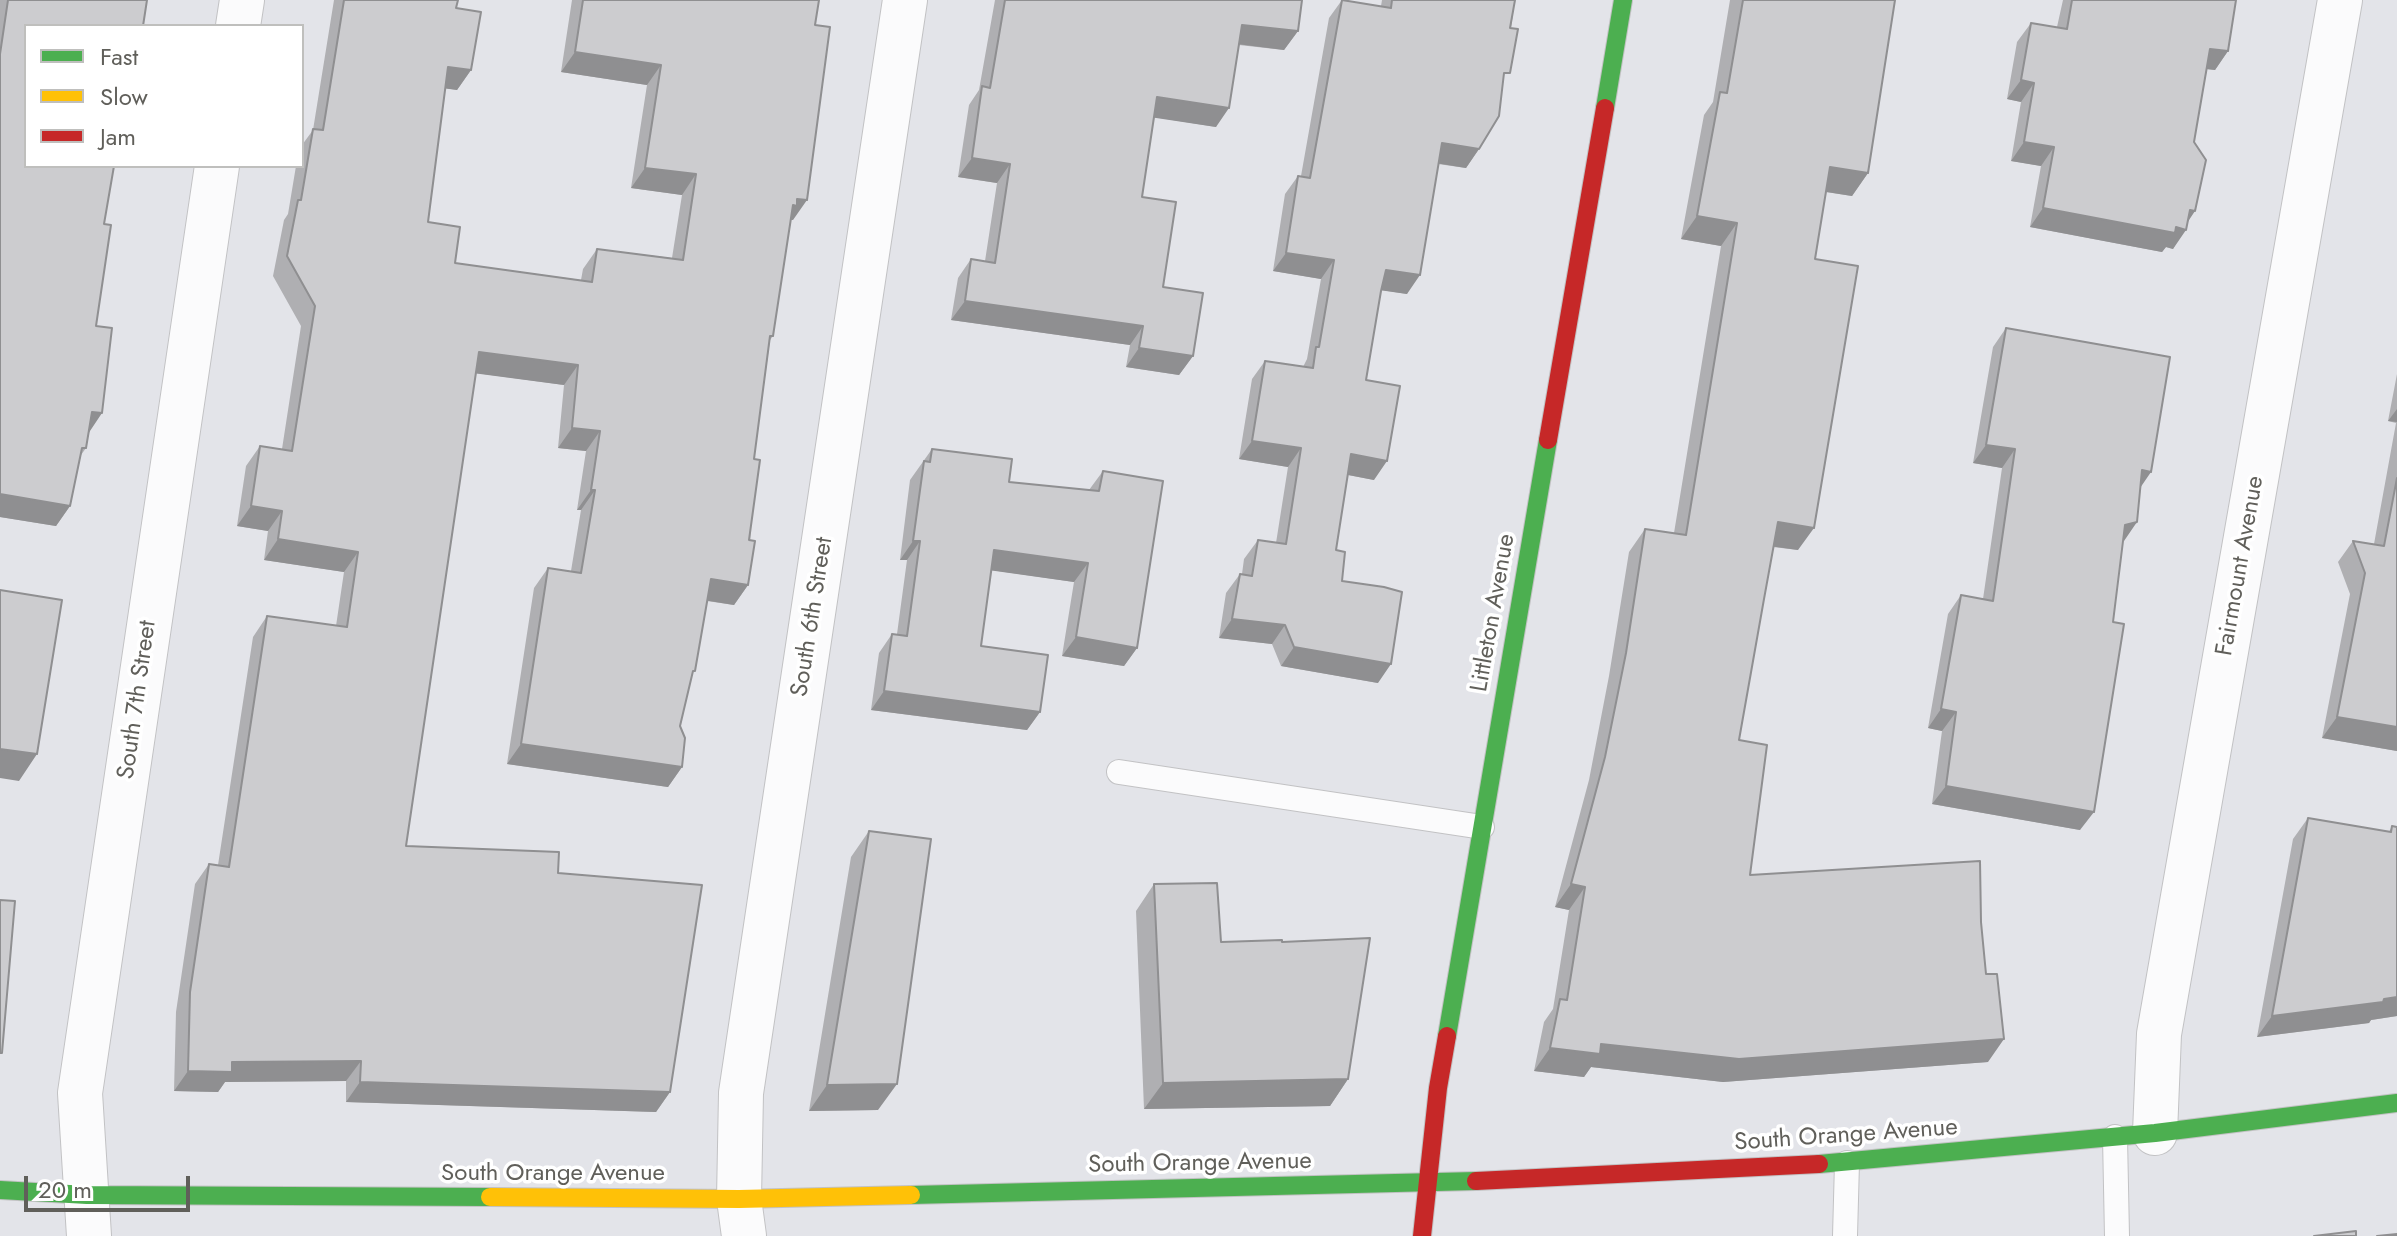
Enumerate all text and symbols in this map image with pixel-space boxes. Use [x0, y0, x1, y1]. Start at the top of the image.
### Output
legend [24, 24, 304, 168]
text: Fast [100, 39, 138, 74]
text: Slow [100, 79, 148, 114]
text: Jam [100, 119, 136, 154]
street label: Fairmount Avenue [2211, 474, 2271, 658]
street label: Littleton Avenue [1466, 532, 1522, 694]
street label: South 6th Street [786, 535, 840, 699]
street label: South 7th Street [113, 619, 163, 781]
street label: South Orange Avenue [1733, 1114, 1959, 1158]
street label: South Orange Avenue [1088, 1148, 1312, 1180]
scale bar [28, 1160, 194, 1210]
street label: South Orange Avenue [441, 1160, 665, 1188]
text: 20 m [38, 1172, 92, 1207]

